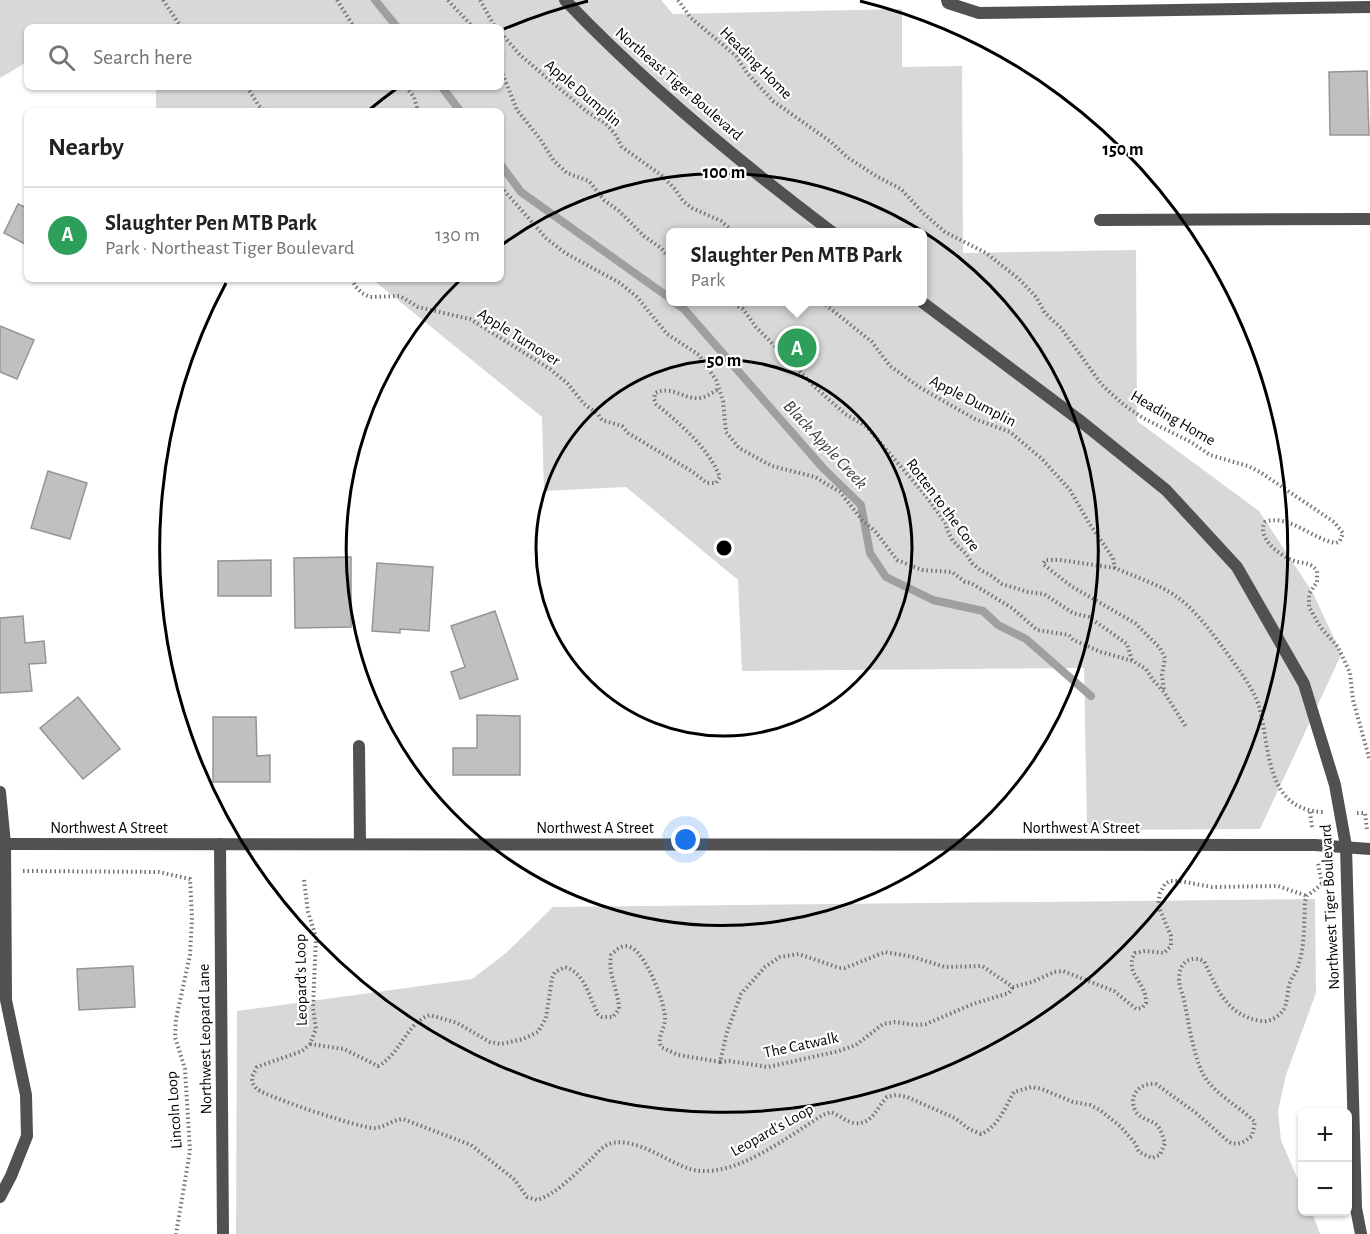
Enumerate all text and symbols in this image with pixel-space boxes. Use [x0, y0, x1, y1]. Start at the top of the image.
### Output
search box [24, 24, 504, 90]
street label: Northeast Tiger Boulevard [612, 24, 746, 144]
street label: Heading Home [717, 24, 795, 102]
icon: search [45, 41, 78, 74]
text: Search here [93, 46, 192, 68]
street label: Apple Dumplin [542, 56, 624, 130]
text: Nearby [48, 134, 124, 160]
text: 150 m [1103, 141, 1143, 159]
text: 100 m [703, 164, 745, 182]
text: Slaughter Pen MTB Park [105, 212, 317, 234]
text: A [62, 225, 74, 245]
text: 130 m [435, 225, 480, 245]
popup [666, 228, 927, 306]
text: Park · Northeast Tiger Boulevard [105, 238, 354, 258]
text: Slaughter Pen MTB Park [691, 244, 902, 266]
text: Park [691, 270, 725, 290]
street label: Apple Turnover [475, 305, 564, 369]
pin: A [778, 326, 816, 370]
text: 50 m [707, 352, 741, 370]
street label: Apple Dumplin [927, 372, 1019, 430]
street label: Heading Home [1128, 387, 1218, 449]
water label: Black Apple Creek [780, 397, 870, 493]
street label: Rotten to the Core [903, 456, 983, 554]
centre of rings [714, 538, 734, 558]
street label: Northwest A Street [50, 820, 168, 836]
street label: Northwest A Street [536, 820, 654, 836]
street label: Northwest A Street [1022, 820, 1140, 836]
street label: Northwest Tiger Boulevard [1318, 824, 1342, 990]
your location [671, 825, 700, 854]
street label: Leopard's Loop [292, 934, 310, 1026]
street label: Northwest Leopard Lane [196, 963, 214, 1115]
street label: The Catwalk [762, 1029, 841, 1061]
street label: Lincoln Loop [163, 1071, 185, 1149]
street label: Leopard's Loop [728, 1101, 816, 1159]
map controls [1298, 1108, 1352, 1216]
button: + [1298, 1108, 1352, 1162]
button: − [1298, 1162, 1352, 1216]

